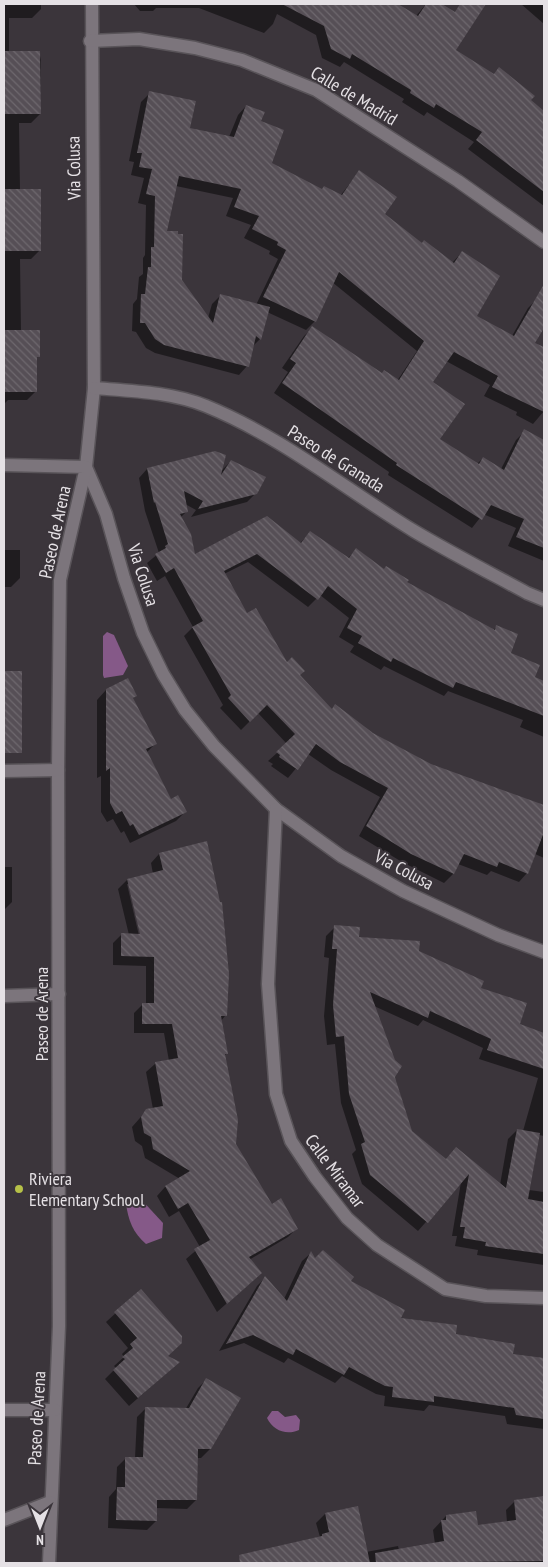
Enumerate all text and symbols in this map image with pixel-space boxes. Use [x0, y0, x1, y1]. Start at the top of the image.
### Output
street label: Calle de Madrid [307, 61, 402, 130]
street label: Via Colusa [61, 136, 86, 201]
street label: Paseo de Granada [284, 420, 389, 497]
street label: Paseo de Arena [33, 483, 76, 580]
street label: Via Colusa [122, 540, 164, 609]
street label: Via Colusa [370, 844, 438, 895]
street label: Paseo de Arena [30, 967, 53, 1061]
street label: Calle Miramar [300, 1129, 371, 1212]
place label: Riviera Elementary School [29, 1167, 145, 1211]
marker: Riviera Elementary School [13, 1183, 25, 1195]
street label: Paseo de Arena [23, 1370, 50, 1466]
north arrow [15, 1502, 65, 1552]
text: N [36, 1531, 44, 1549]

